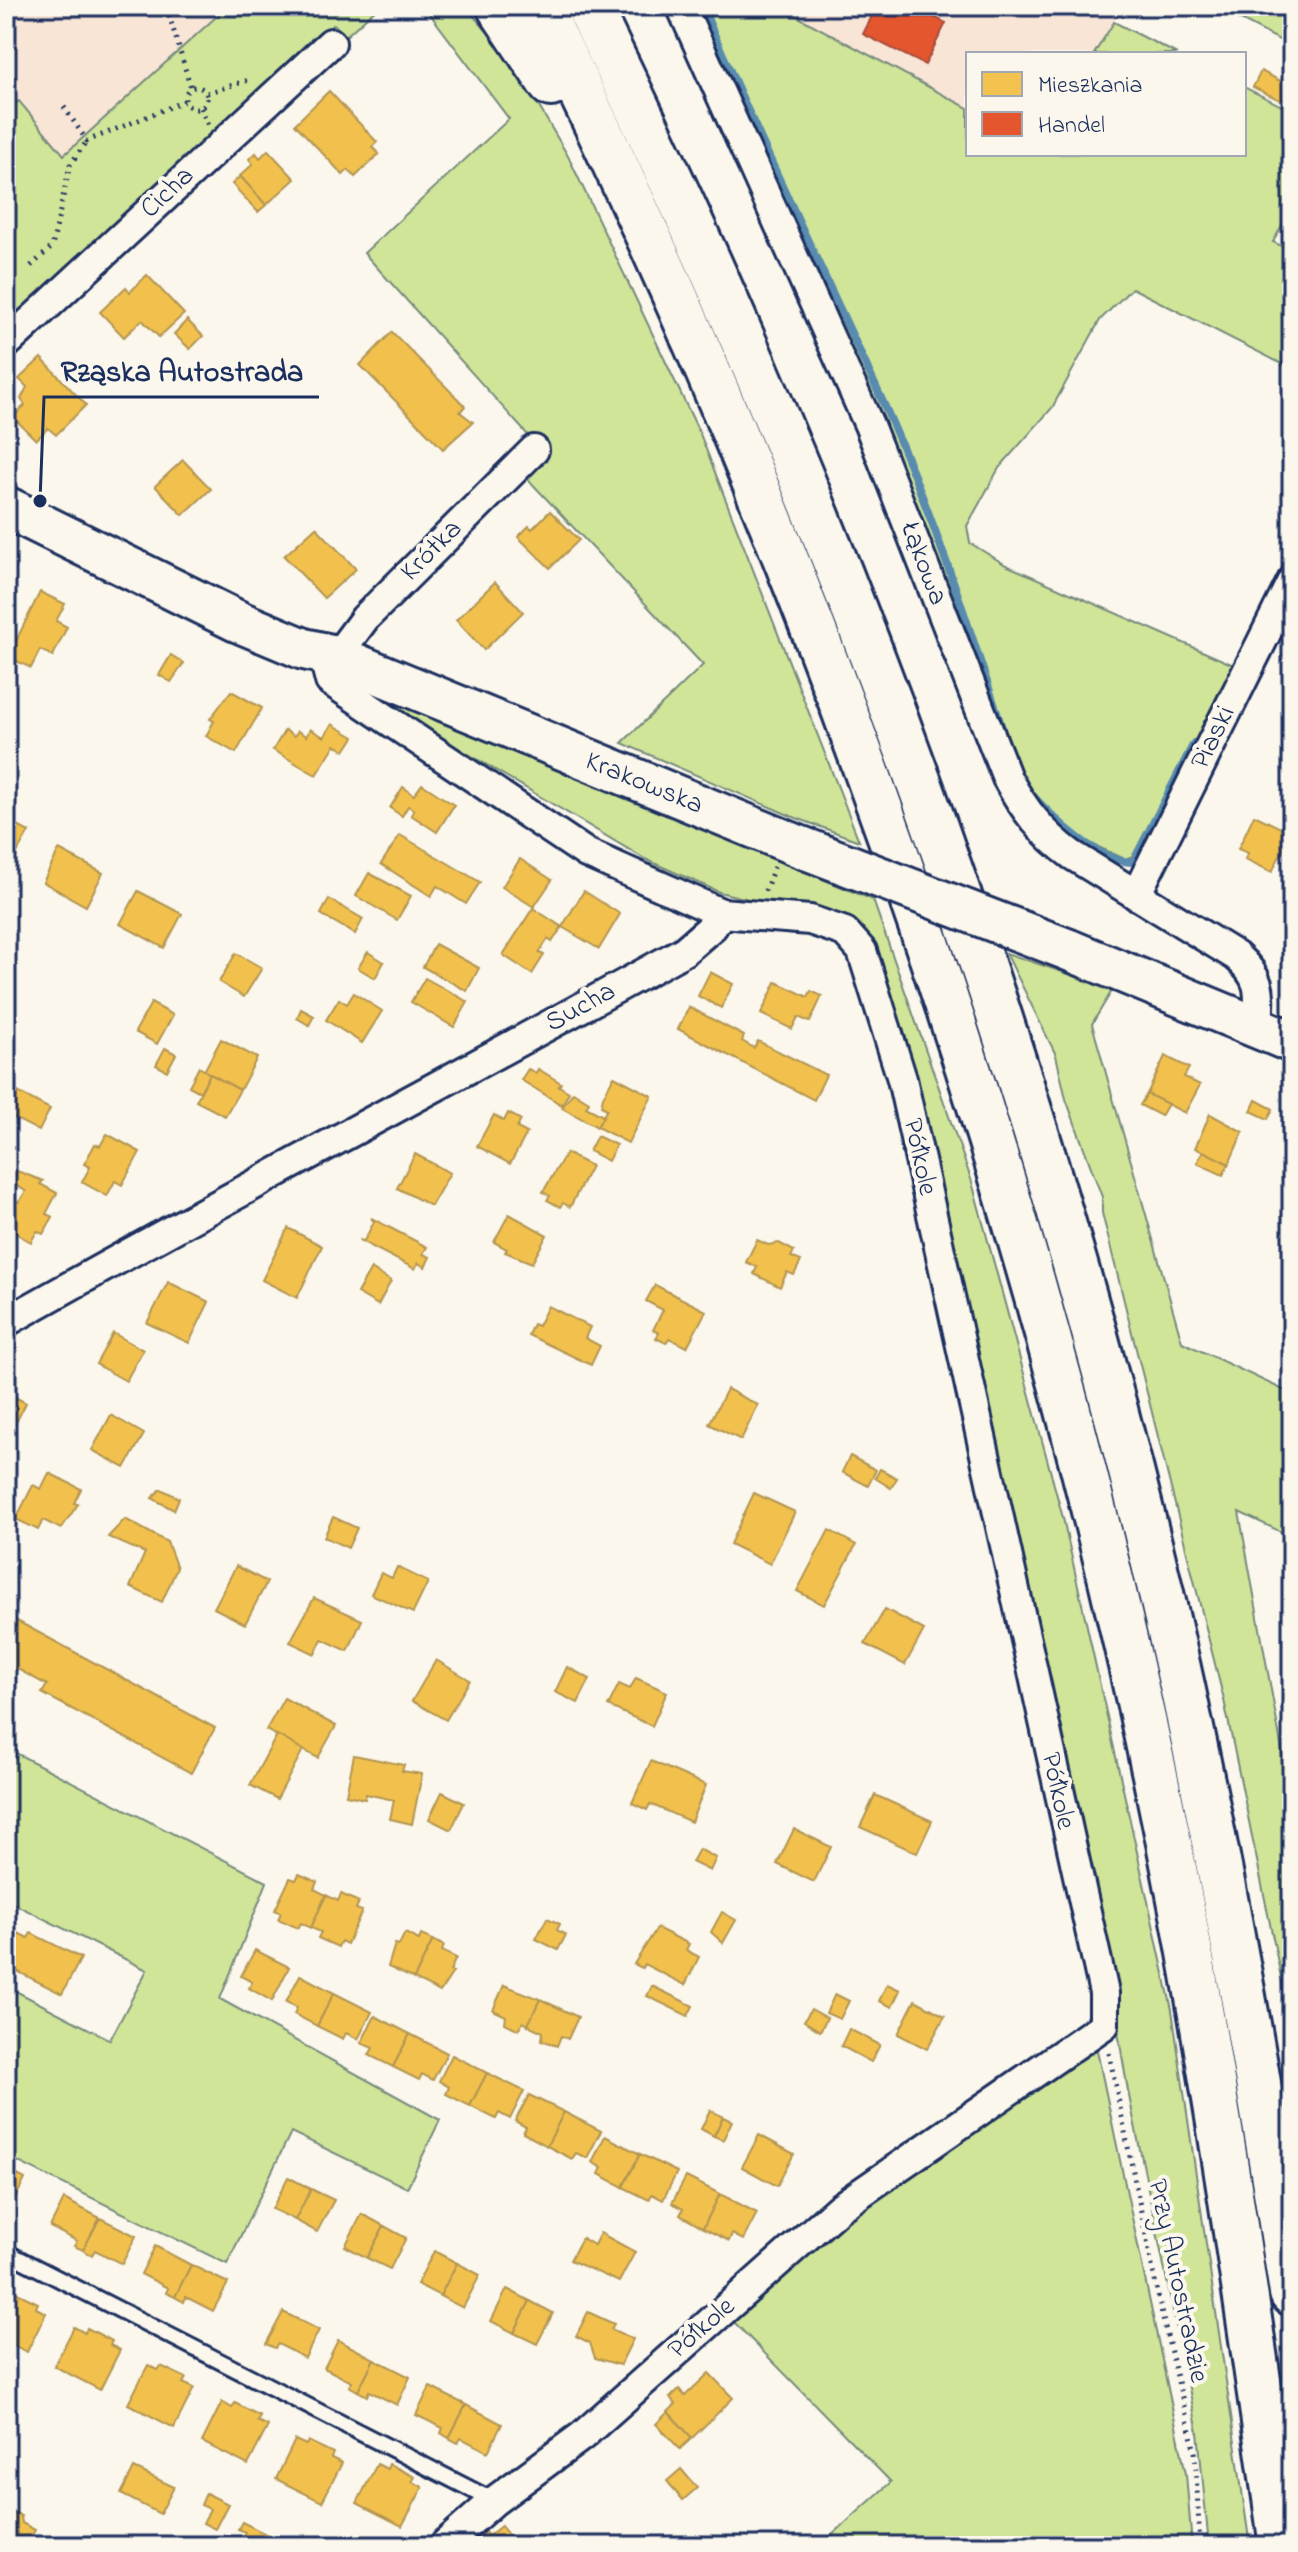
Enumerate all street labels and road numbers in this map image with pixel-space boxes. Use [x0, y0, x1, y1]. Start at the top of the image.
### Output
street label: Cicha [132, 157, 204, 229]
street label: Krótka [391, 510, 473, 592]
street label: Łąkowa [888, 516, 958, 611]
street label: Piaski [1181, 699, 1247, 777]
street label: Krakowska [579, 742, 709, 826]
street label: Sucha [538, 972, 624, 1044]
street label: Półkole [891, 1115, 947, 1200]
street label: Półkole [1029, 1749, 1085, 1834]
street label: Przy Autostradzie [1135, 2175, 1219, 2387]
street label: Półkole [659, 2288, 745, 2370]

